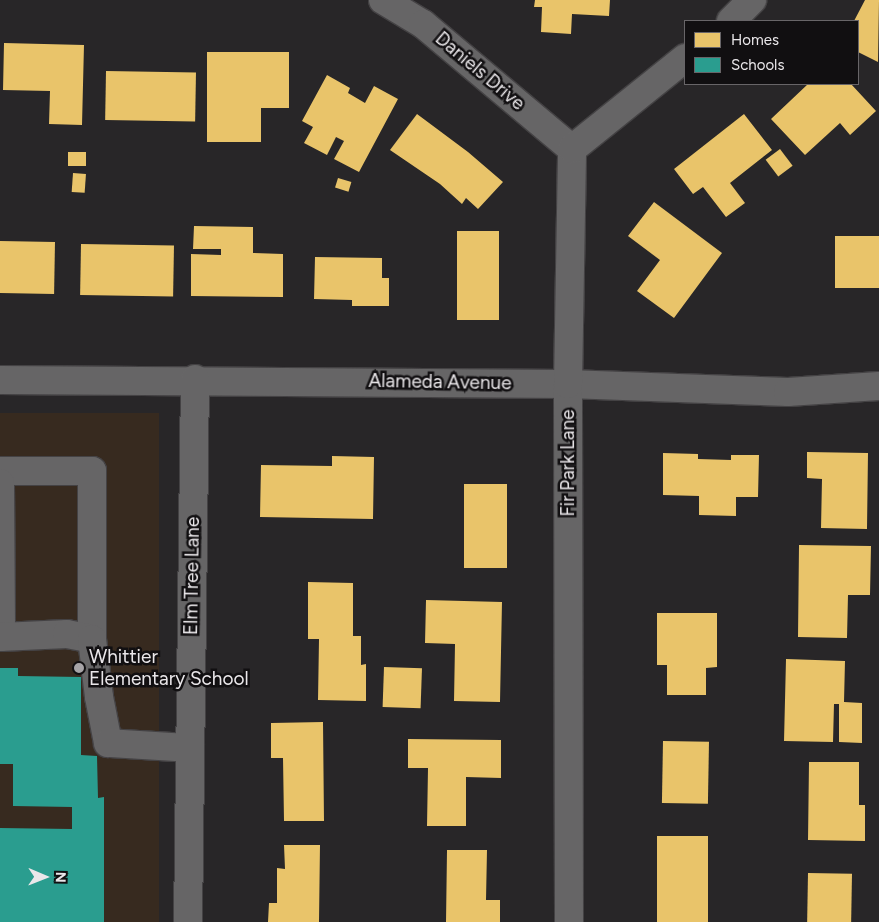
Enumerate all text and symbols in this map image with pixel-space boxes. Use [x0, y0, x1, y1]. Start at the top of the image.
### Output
legend [684, 20, 859, 85]
street label: Daniels Drive [431, 27, 529, 115]
text: Homes [731, 31, 779, 49]
text: Schools [731, 56, 784, 74]
street label: Alameda Avenue [368, 369, 512, 395]
street label: Fir Park Lane [557, 409, 579, 517]
street label: Elm Tree Lane [180, 517, 204, 635]
place label: Whittier Elementary School [89, 646, 249, 690]
marker: Whittier Elementary School [73, 662, 85, 674]
north arrow [20, 852, 70, 902]
text: N [52, 872, 69, 883]

